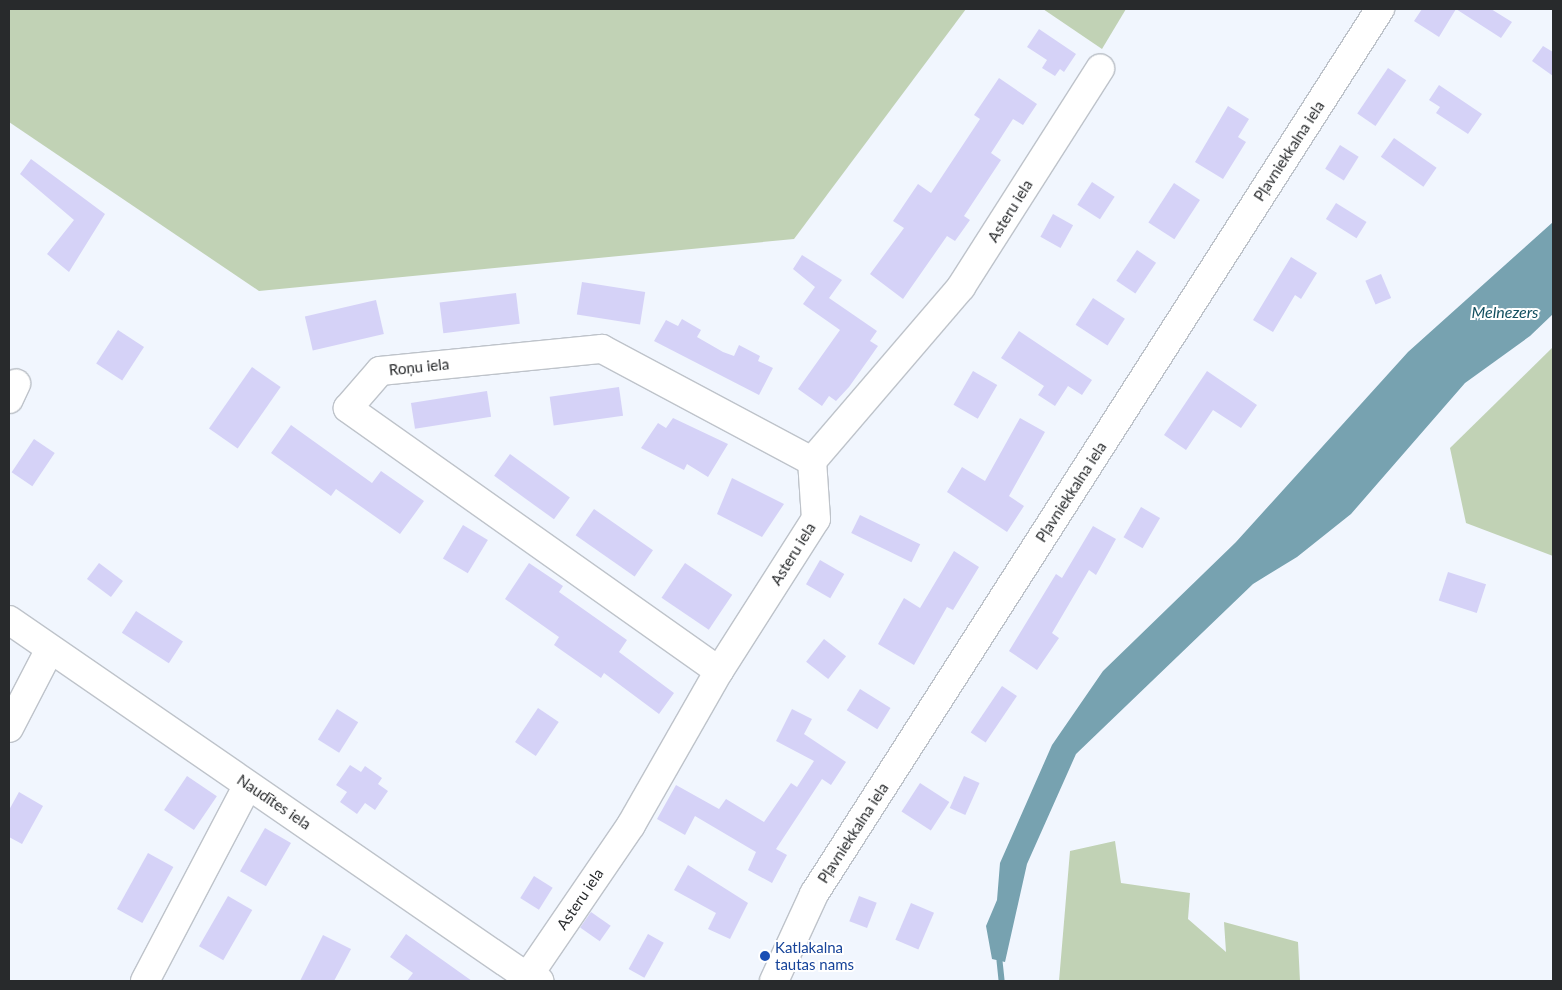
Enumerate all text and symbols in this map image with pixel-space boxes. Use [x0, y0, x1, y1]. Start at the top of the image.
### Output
street label: Pļavniekkalna iela [1250, 98, 1328, 204]
street label: Asteru iela [984, 177, 1036, 245]
water label: Melnezers [1471, 302, 1539, 322]
street label: Roņu iela [388, 355, 450, 379]
street label: Pļavniekkalna iela [1032, 439, 1110, 545]
street label: Asteru iela [767, 520, 819, 588]
street label: Naudītes iela [234, 771, 314, 833]
street label: Pļavniekkalna iela [814, 780, 892, 886]
street label: Asteru iela [553, 865, 607, 933]
place label: Katlakalna tautas nams [775, 938, 854, 973]
marker: Katlakalna tautas nams [759, 950, 771, 962]

